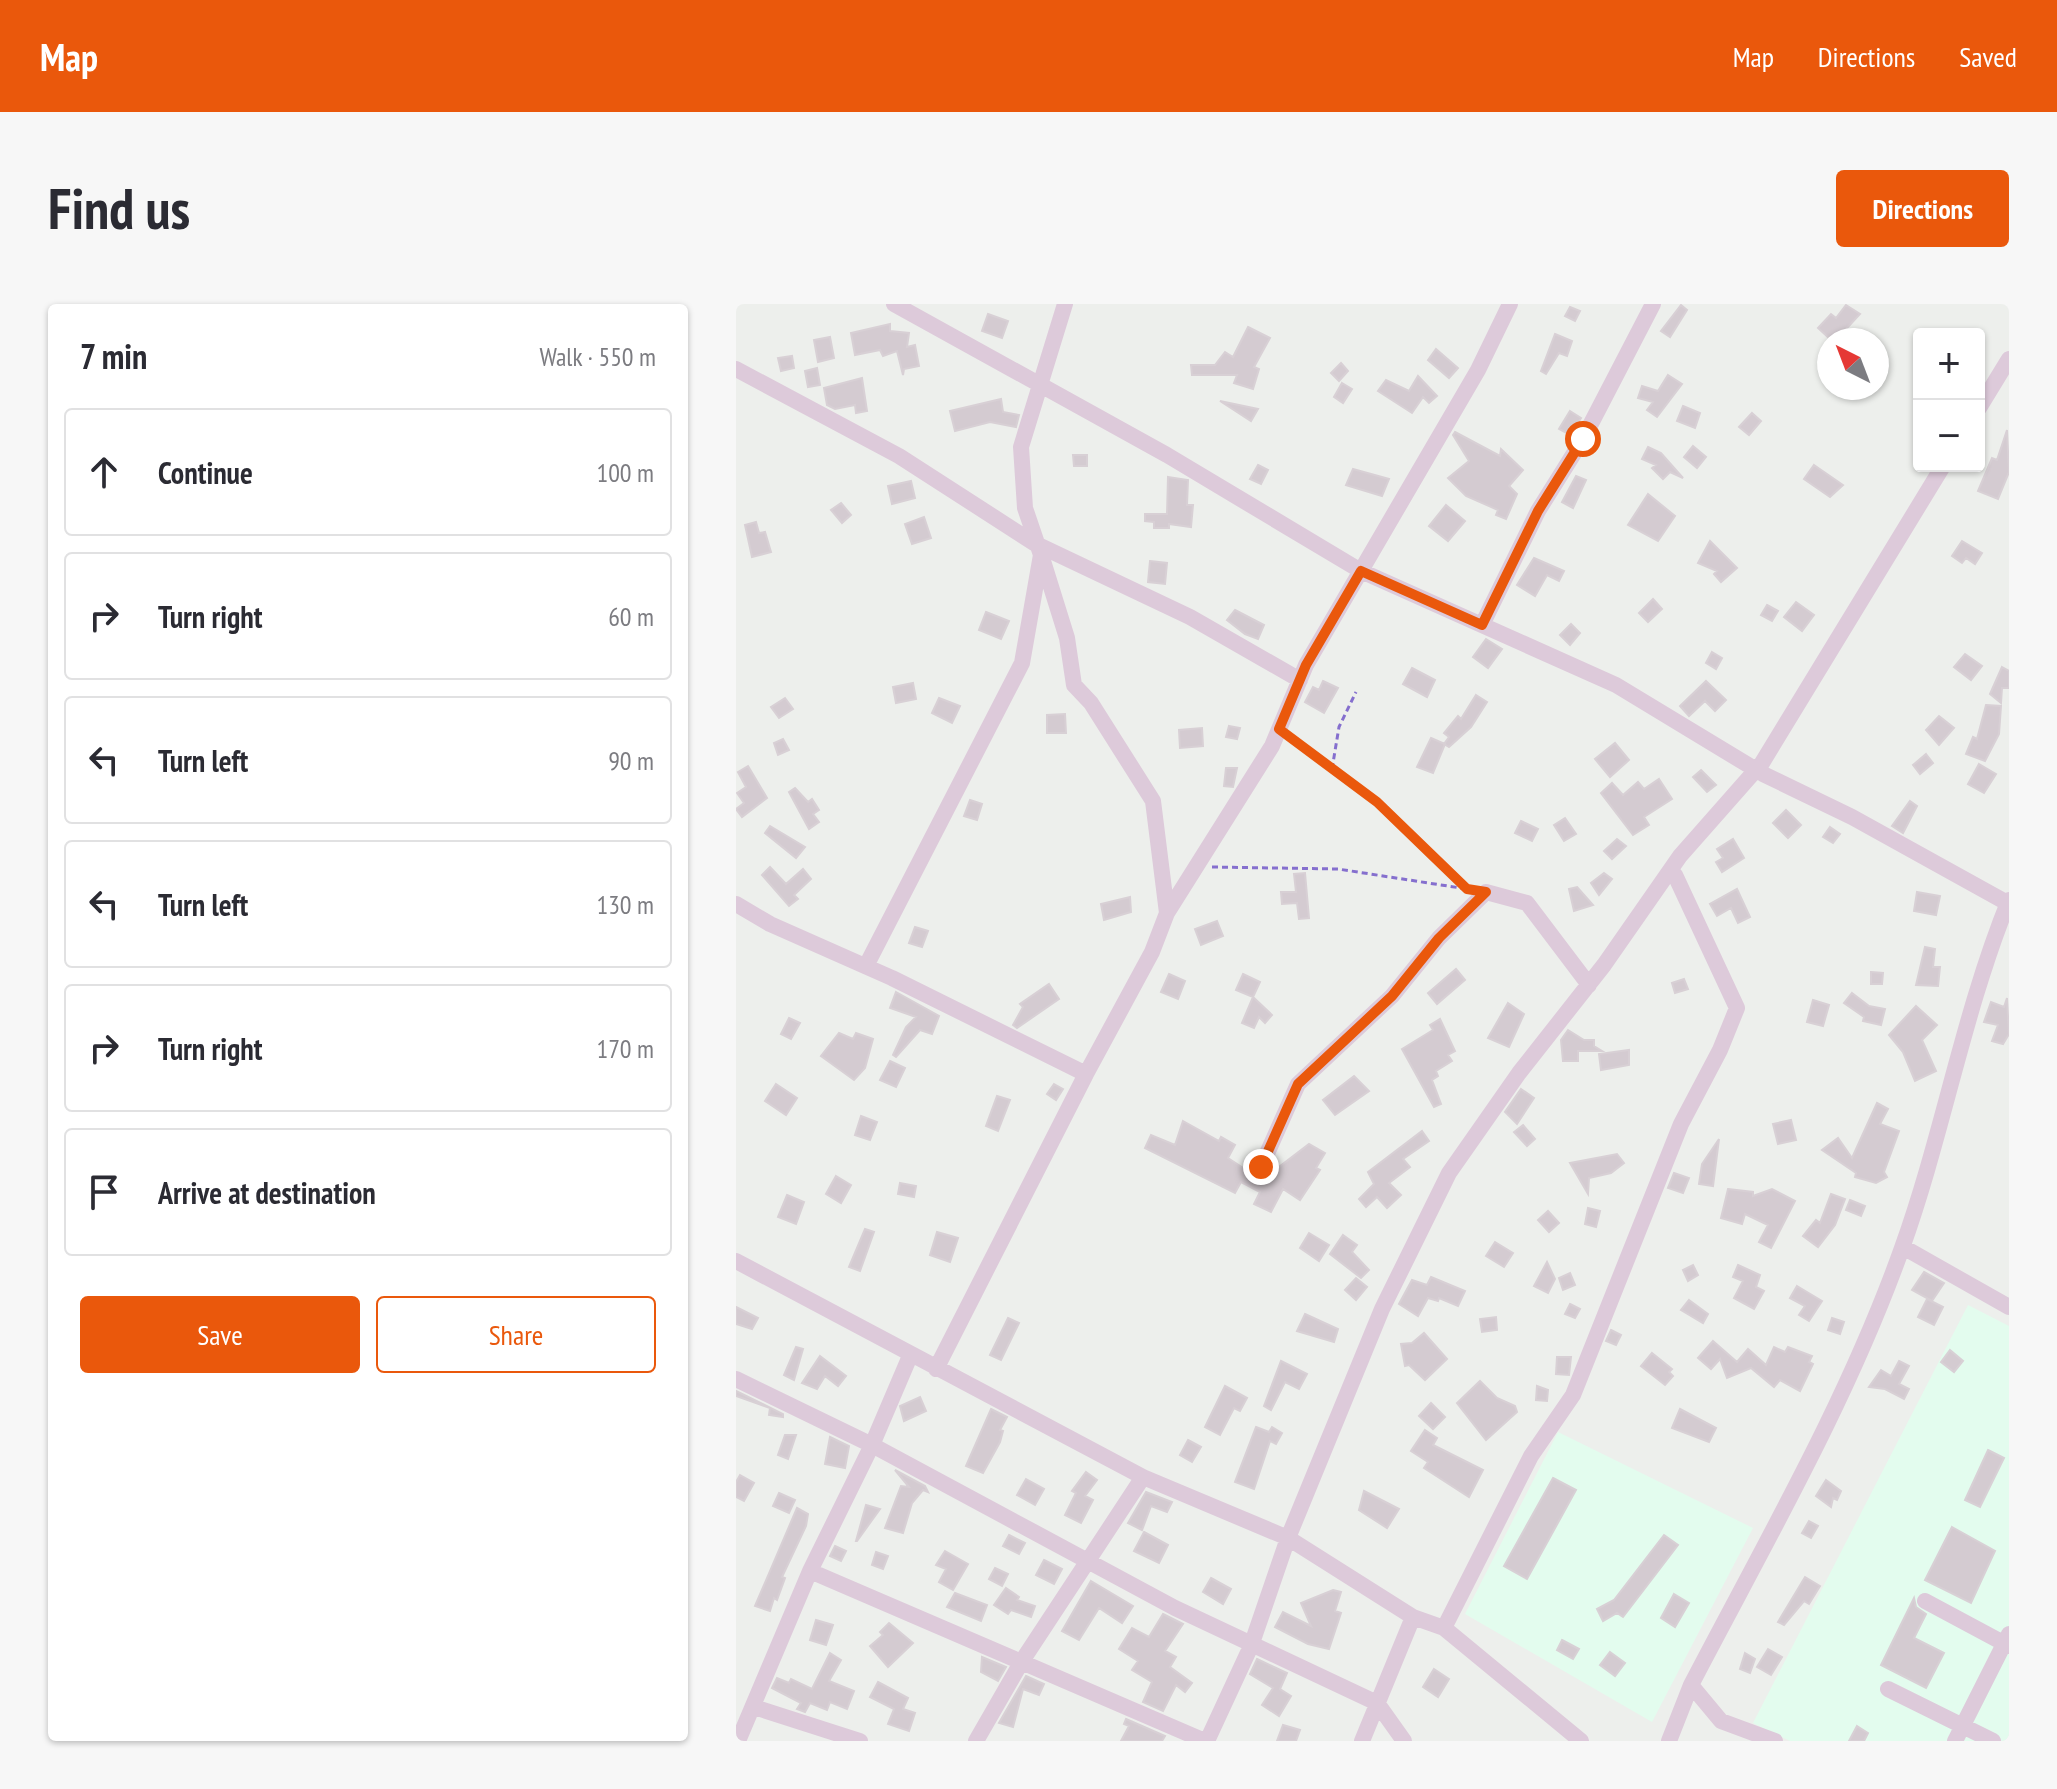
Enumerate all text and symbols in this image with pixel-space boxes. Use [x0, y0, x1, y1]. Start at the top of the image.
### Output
text: Map [40, 32, 98, 81]
text: Map [1733, 38, 1774, 75]
text: Directions [1818, 38, 1915, 75]
text: Saved [1959, 38, 2017, 75]
button: Directions [1836, 170, 2009, 247]
text: Find us [48, 172, 190, 244]
north arrow [1817, 328, 1889, 400]
map controls [1913, 328, 1985, 472]
button: + [1913, 328, 1985, 400]
text: 7 min [80, 334, 147, 378]
text: Walk · 550 m [539, 340, 656, 373]
button: − [1913, 400, 1985, 472]
route start [1565, 421, 1601, 457]
icon: ahead [82, 450, 126, 494]
text: Continue [158, 453, 253, 492]
text: 100 m [596, 456, 654, 489]
icon: right [82, 594, 126, 638]
text: Turn right [158, 597, 262, 636]
text: 60 m [608, 600, 654, 633]
icon: left [82, 738, 126, 782]
text: Turn left [158, 741, 248, 780]
text: 90 m [608, 744, 654, 777]
icon: left [82, 882, 126, 926]
text: Turn left [158, 885, 248, 924]
text: 130 m [596, 888, 654, 921]
icon: right [82, 1026, 126, 1070]
text: Turn right [158, 1029, 262, 1068]
text: 170 m [596, 1032, 654, 1065]
route end [1243, 1149, 1279, 1185]
icon: arrive [82, 1170, 126, 1214]
text: Arrive at destination [158, 1173, 376, 1212]
button: Save [80, 1296, 360, 1373]
button: Share [376, 1296, 656, 1373]

